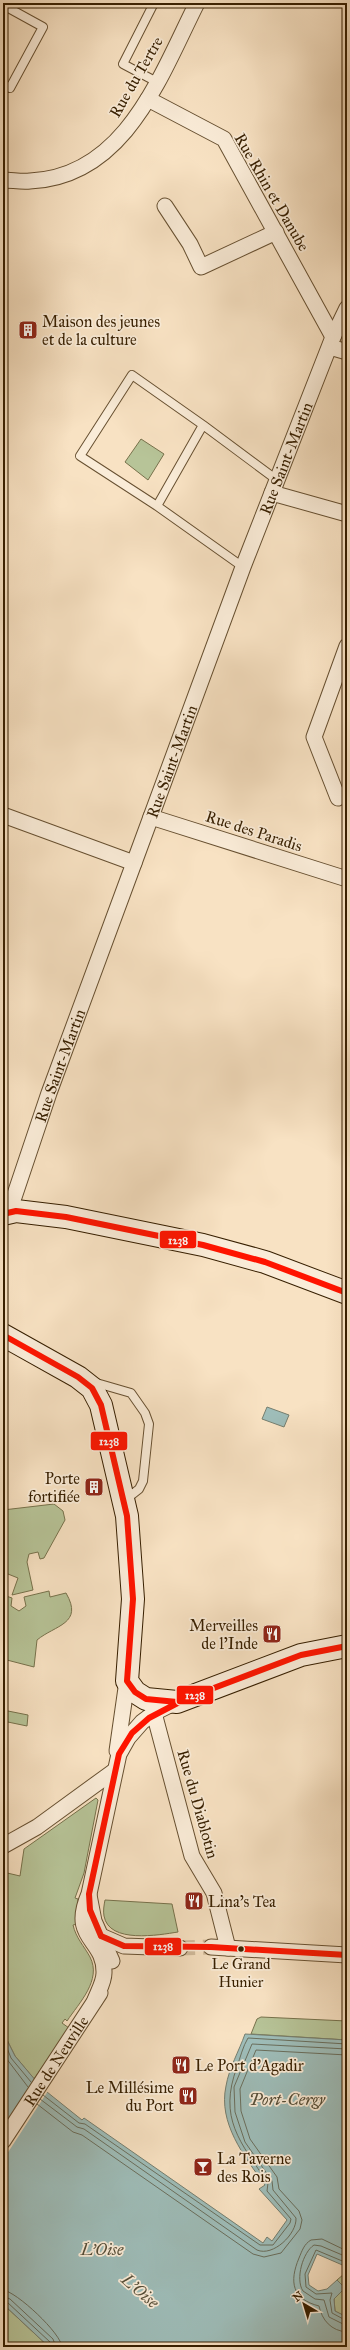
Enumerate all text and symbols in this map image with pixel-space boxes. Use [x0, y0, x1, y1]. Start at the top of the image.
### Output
street label: Rue du Tertre [105, 33, 167, 121]
street label: Rue Rhin et Danube [231, 130, 314, 255]
place label: Maison des jeunes et de la culture [42, 312, 160, 349]
building icon: Maison des jeunes et de la culture [17, 319, 39, 341]
street label: Rue Saint-Martin [255, 399, 316, 517]
street label: Rue Saint-Martin [142, 702, 201, 821]
street label: Rue des Paradis [203, 806, 305, 856]
street label: Rue Saint-Martin [30, 1006, 89, 1124]
line badge: 1238 [159, 1230, 197, 1249]
text: 1238 [168, 1234, 188, 1248]
line badge: 1238 [90, 1431, 128, 1451]
text: 1238 [99, 1435, 119, 1449]
place label: Porte fortifiée [28, 1469, 80, 1506]
building icon: Porte fortifiée [83, 1476, 105, 1498]
place label: Merveilles de l'Inde [189, 1616, 258, 1653]
restaurant icon: Merveilles de l'Inde [261, 1623, 283, 1645]
line badge: 1238 [176, 1685, 214, 1705]
text: 1238 [185, 1689, 205, 1703]
street label: Rue du Diablotin [173, 1747, 223, 1861]
restaurant icon: Lina’s Tea [183, 1890, 205, 1912]
place label: Lina’s Tea [208, 1892, 276, 1911]
line badge: 1238 [144, 1937, 182, 1956]
text: 1238 [153, 1940, 173, 1954]
marker: Le Grand Hunier [236, 1944, 246, 1954]
place label: Le Grand Hunier [211, 1955, 271, 1991]
street label: Rue de Neuville [19, 2012, 92, 2109]
restaurant icon: Le Port d'Agadir [170, 2054, 192, 2076]
place label: Le Port d'Agadir [195, 2056, 304, 2076]
place label: Le Millésime du Port [86, 2078, 174, 2115]
restaurant icon: Le Millésime du Port [177, 2085, 199, 2107]
water label: Port-Cergy [249, 2089, 326, 2110]
place label: La Taverne des Rois [217, 2149, 291, 2186]
bar icon: La Taverne des Rois [192, 2156, 214, 2178]
water label: L’Oise [80, 2239, 124, 2260]
water label: L'Oise [116, 2268, 164, 2313]
north arrow [284, 2284, 324, 2324]
text: N [290, 2288, 306, 2305]

